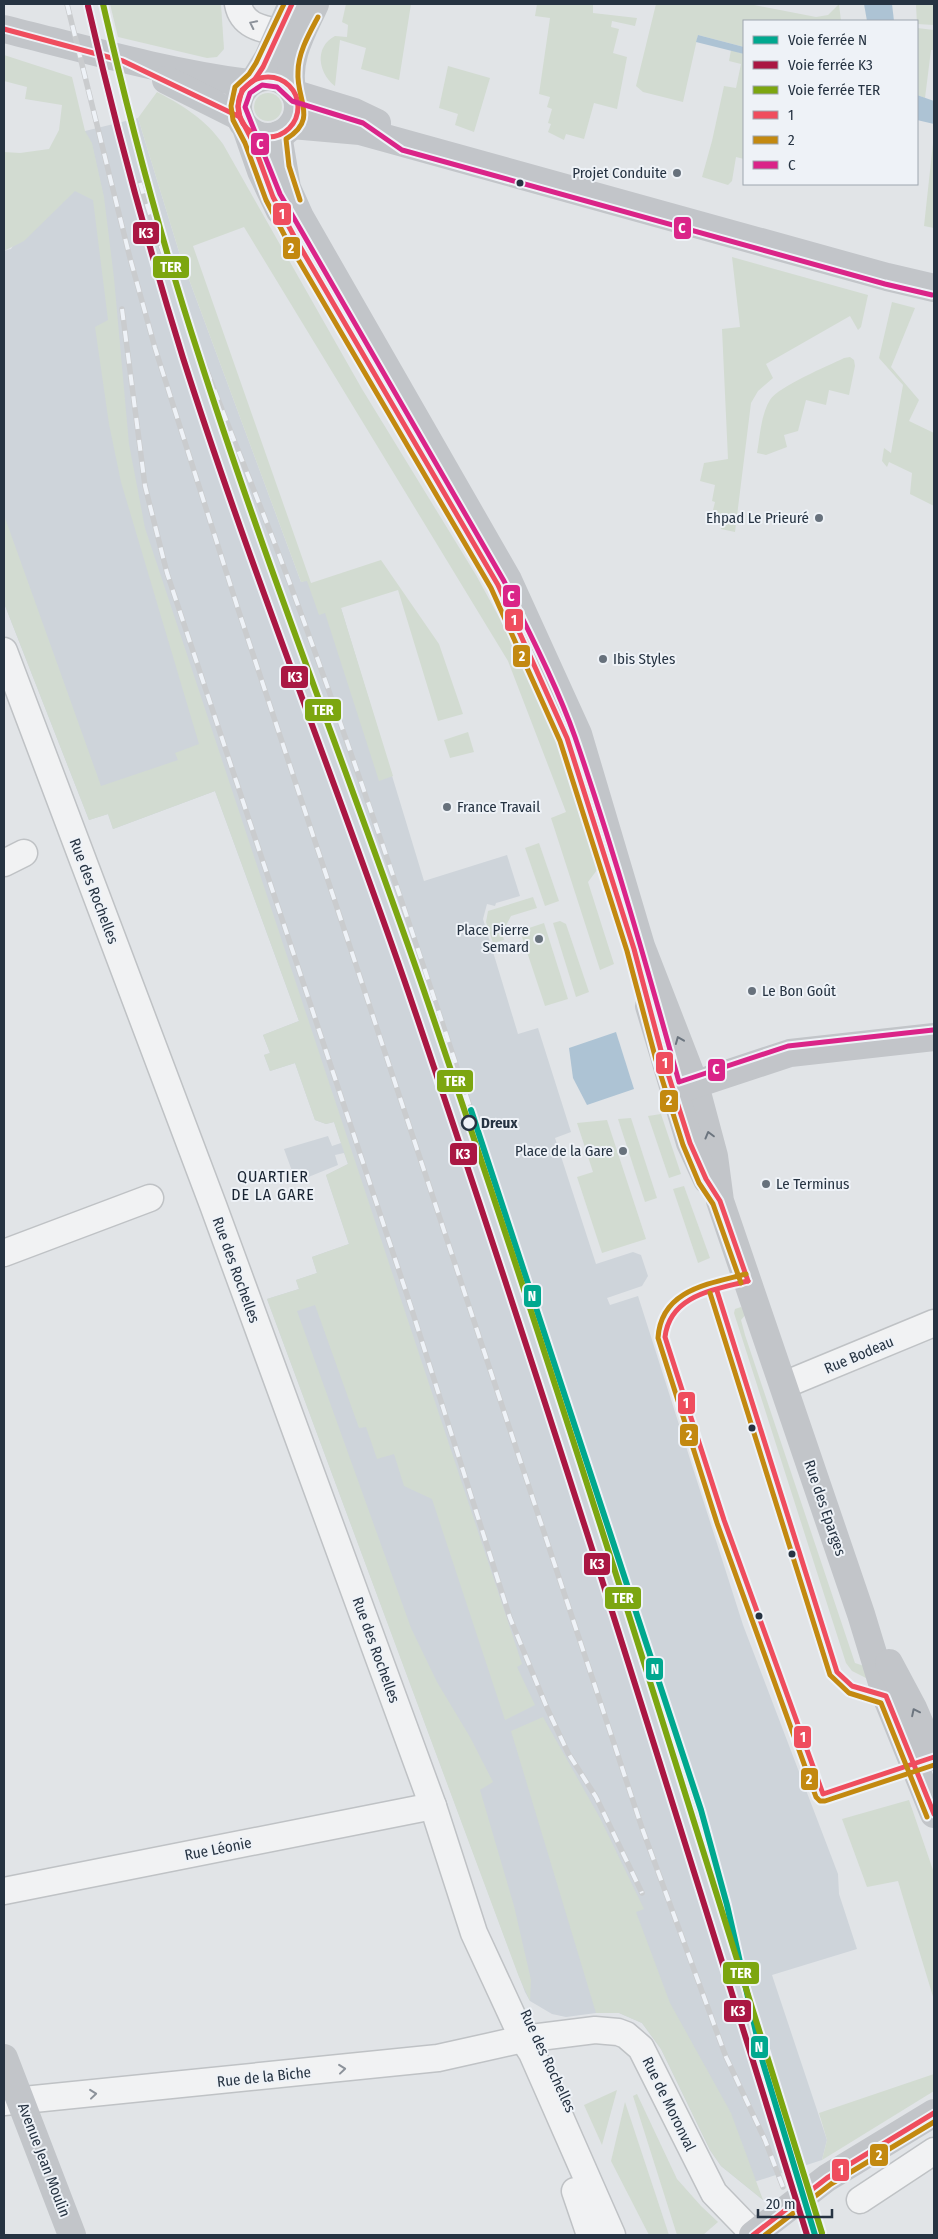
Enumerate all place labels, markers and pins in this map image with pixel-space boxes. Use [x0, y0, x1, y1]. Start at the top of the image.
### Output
place label: Projet Conduite [572, 164, 667, 182]
marker: Projet Conduite [671, 167, 683, 179]
unlabelled marker [515, 178, 525, 188]
place label: Ehpad Le Prieuré [706, 509, 809, 527]
marker: Ehpad Le Prieuré [813, 512, 825, 524]
place label: Ibis Styles [613, 650, 675, 668]
marker: Ibis Styles [597, 653, 609, 665]
place label: France Travail [457, 798, 540, 816]
marker: France Travail [441, 801, 453, 813]
place label: Place Pierre Semard [457, 921, 529, 956]
marker: Place Pierre Semard [533, 933, 545, 945]
place label: Le Bon Goût [762, 982, 836, 1000]
marker: Le Bon Goût [746, 985, 758, 997]
place label: Dreux [481, 1114, 518, 1132]
marker: Dreux [461, 1115, 477, 1131]
place label: Place de la Gare [515, 1142, 613, 1160]
marker: Place de la Gare [617, 1145, 629, 1157]
place label: Le Terminus [776, 1175, 850, 1193]
marker: Le Terminus [760, 1178, 772, 1190]
unlabelled marker [747, 1423, 757, 1433]
unlabelled marker [787, 1549, 797, 1559]
unlabelled marker [754, 1611, 764, 1621]

